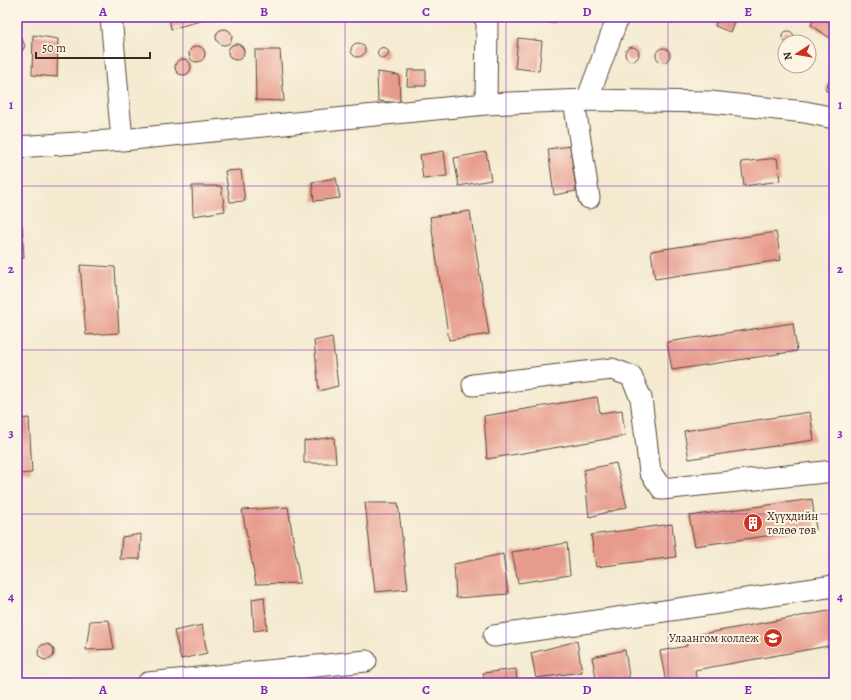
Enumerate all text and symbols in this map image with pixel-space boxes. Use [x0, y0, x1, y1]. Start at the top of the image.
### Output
text: A [98, 3, 108, 20]
text: B [260, 3, 268, 20]
text: C [422, 3, 430, 20]
text: D [582, 3, 592, 20]
text: E [744, 3, 752, 20]
scale bar [36, 34, 150, 60]
north arrow [777, 34, 817, 74]
text: 50 m [42, 40, 66, 56]
text: N [780, 50, 796, 61]
text: 1 [9, 96, 14, 113]
text: 1 [838, 96, 843, 113]
text: 2 [8, 260, 15, 277]
text: 2 [837, 260, 844, 277]
text: 3 [8, 424, 14, 441]
text: 3 [837, 424, 843, 441]
place label: Хүүхдийн төлөө төв [767, 508, 818, 538]
building icon: Хүүхдийн төлөө төв [742, 512, 764, 534]
text: 4 [8, 588, 14, 605]
text: 4 [837, 588, 843, 605]
school or university icon: Улаангом коллеж [762, 627, 784, 649]
place label: Улаангом коллеж [669, 630, 759, 646]
text: A [98, 681, 108, 698]
text: B [260, 681, 268, 698]
text: C [422, 681, 430, 698]
text: D [582, 681, 592, 698]
text: E [744, 681, 752, 698]

